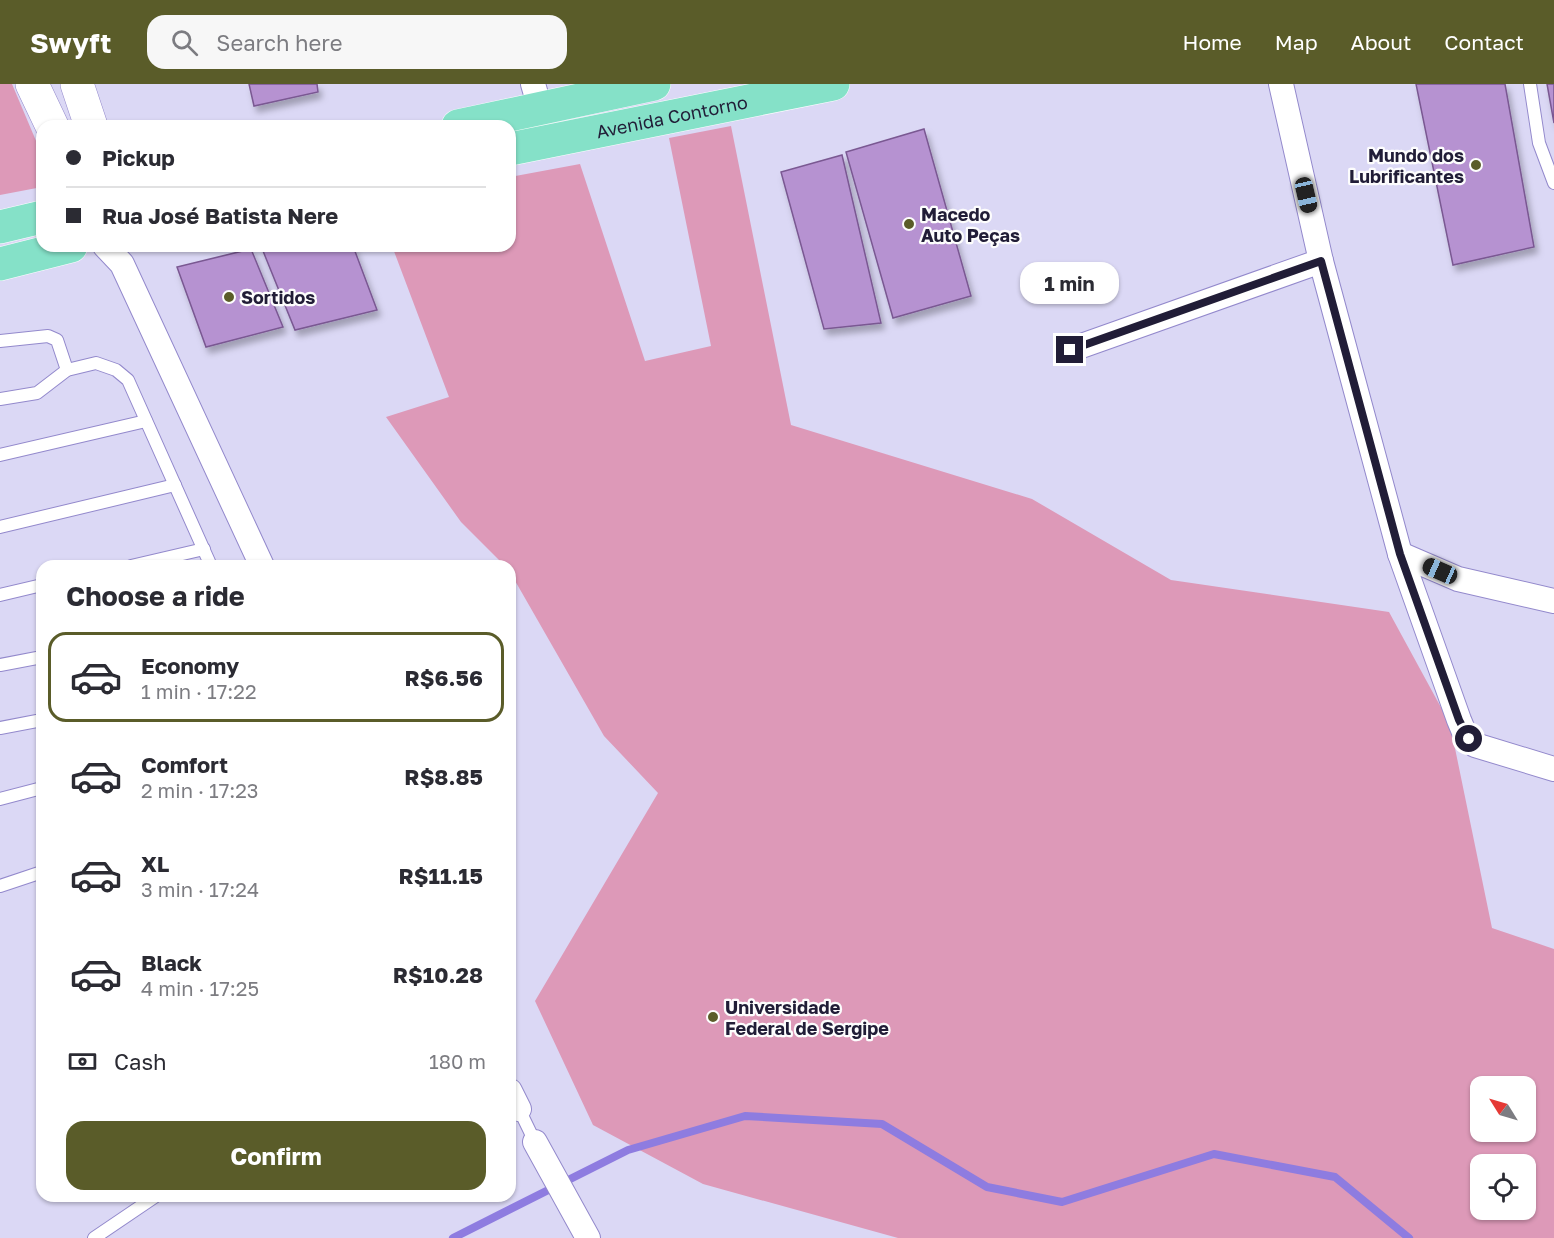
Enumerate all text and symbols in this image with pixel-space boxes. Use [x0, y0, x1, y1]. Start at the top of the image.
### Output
search box [147, 15, 567, 69]
text: Swyft [30, 26, 111, 59]
icon: search [168, 26, 201, 59]
text: Search here [216, 29, 342, 56]
text: Home [1182, 29, 1242, 55]
text: Map [1275, 29, 1318, 55]
text: About [1351, 29, 1411, 55]
text: Contact [1444, 29, 1524, 55]
street label: Avenida Contorno [594, 91, 749, 142]
text: Pickup [102, 144, 175, 171]
place label: Mundo dos Lubrificantes [1349, 144, 1464, 187]
marker: Mundo dos Lubrificantes [1469, 158, 1483, 172]
car [1293, 175, 1319, 215]
text: Rua José Batista Nere [102, 202, 338, 229]
place label: Macedo Auto Peças [921, 203, 1020, 246]
marker: Macedo Auto Peças [902, 217, 916, 231]
callout: 1 min [1020, 263, 1120, 305]
text: 1 min [1044, 271, 1095, 295]
place label: Sortidos [241, 286, 315, 308]
marker: Sortidos [222, 290, 236, 304]
route end [1056, 336, 1083, 363]
car [1420, 555, 1460, 587]
text: Choose a ride [66, 580, 245, 612]
icon: car [69, 650, 123, 704]
text: Economy [141, 652, 239, 679]
text: R$6.56 [405, 664, 483, 691]
text: 1 min · 17:22 [141, 679, 257, 703]
route start [1455, 725, 1482, 752]
icon: car [69, 749, 123, 803]
text: Comfort [141, 751, 228, 778]
text: R$8.85 [404, 763, 483, 790]
text: 2 min · 17:23 [141, 778, 259, 802]
icon: car [69, 848, 123, 902]
text: XL [141, 850, 169, 877]
text: R$11.15 [399, 862, 483, 889]
text: 3 min · 17:24 [141, 877, 259, 901]
icon: car [69, 947, 123, 1001]
text: Black [141, 949, 202, 976]
text: R$10.28 [393, 961, 483, 988]
text: 4 min · 17:25 [141, 976, 259, 1000]
place label: Universidade Federal de Sergipe [725, 996, 889, 1039]
marker: Universidade Federal de Sergipe [706, 1010, 720, 1024]
icon: cash [66, 1045, 99, 1078]
text: Cash [114, 1048, 167, 1075]
text: 180 m [429, 1049, 486, 1073]
north arrow [1470, 1076, 1536, 1142]
map controls [1470, 1076, 1536, 1220]
button: Confirm [66, 1121, 486, 1190]
button: locate [1470, 1154, 1536, 1220]

